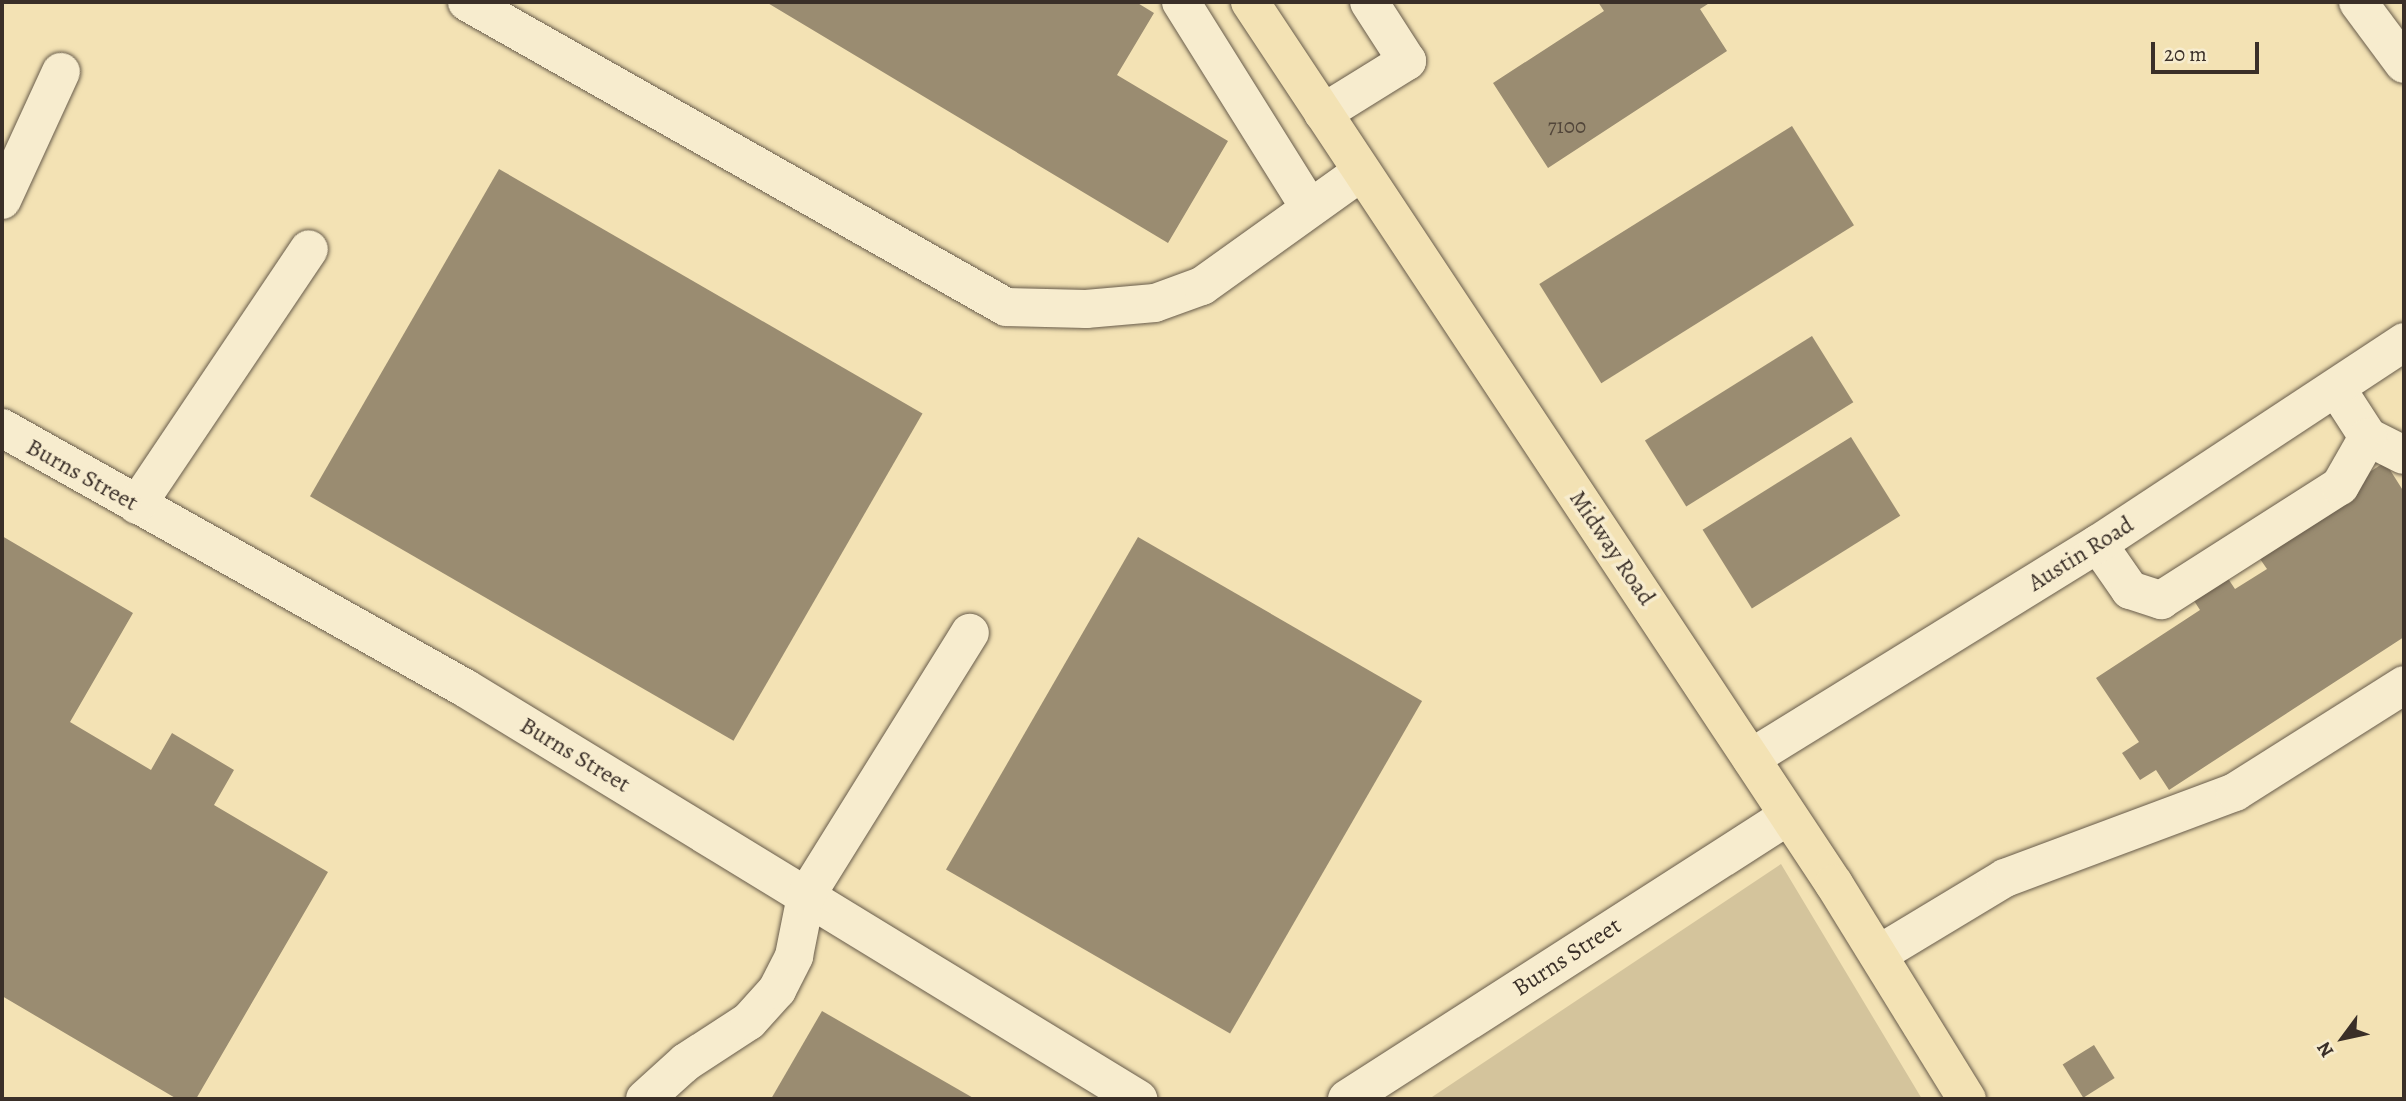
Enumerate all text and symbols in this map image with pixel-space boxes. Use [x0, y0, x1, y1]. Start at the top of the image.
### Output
scale bar [2154, 28, 2262, 72]
text: 20 m [2164, 40, 2207, 68]
house number: 7100 [1548, 113, 1586, 139]
street label: Burns Street [21, 433, 143, 517]
street label: Midway Road [1563, 485, 1661, 611]
street label: Austin Road [2023, 510, 2139, 598]
street label: Burns Street [515, 711, 635, 799]
street label: Burns Street [1508, 911, 1626, 1003]
north arrow [2308, 1003, 2378, 1073]
text: N [2311, 1037, 2340, 1062]

